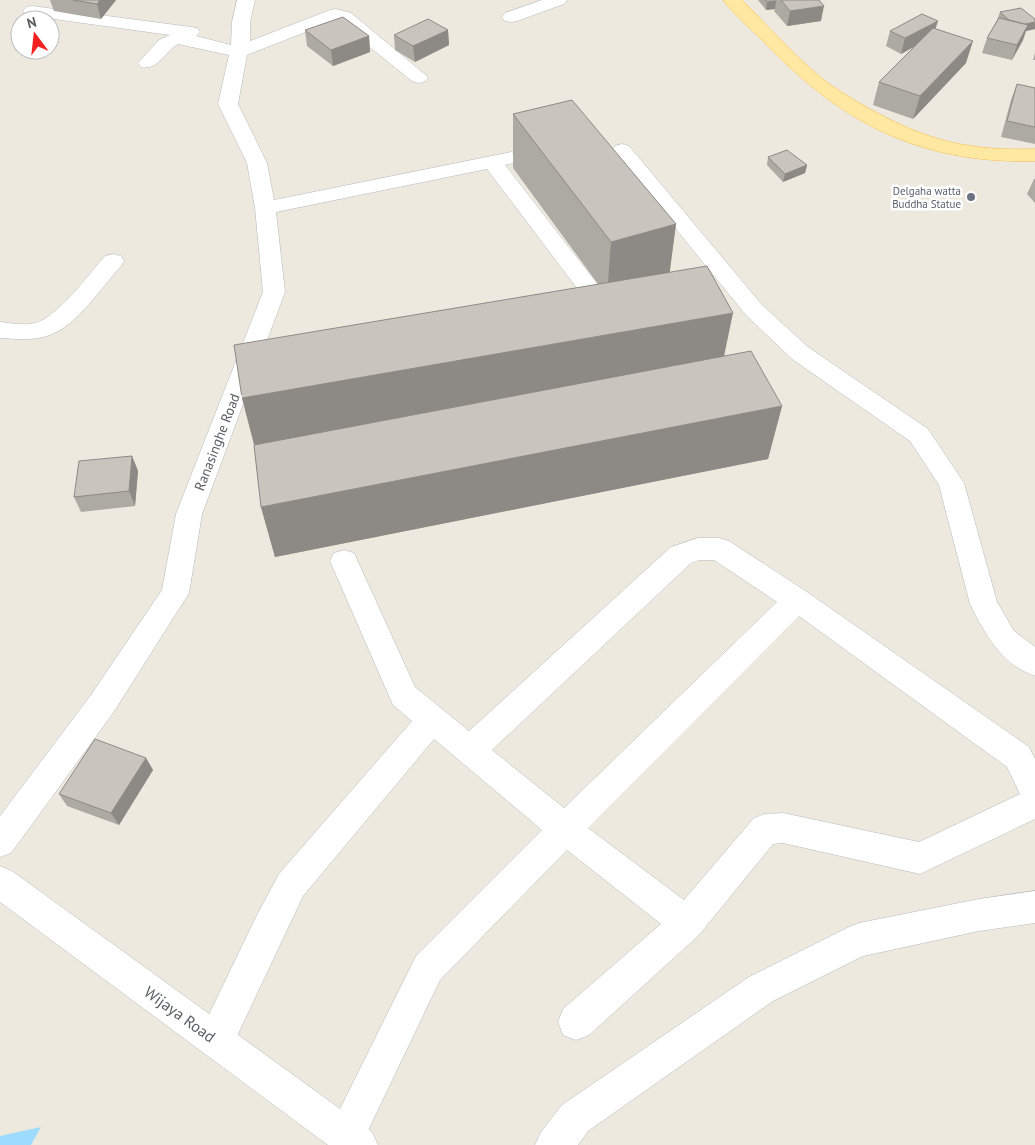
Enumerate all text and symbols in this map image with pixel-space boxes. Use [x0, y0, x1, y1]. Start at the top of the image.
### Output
north arrow [10, 10, 60, 60]
text: N [25, 13, 38, 32]
place label: Delgaha watta Buddha Statue [892, 184, 961, 211]
marker: Delgaha watta Buddha Statue [965, 191, 977, 203]
street label: Ranasinghe Road [190, 391, 244, 493]
street label: Wijaya Road [140, 981, 220, 1047]

